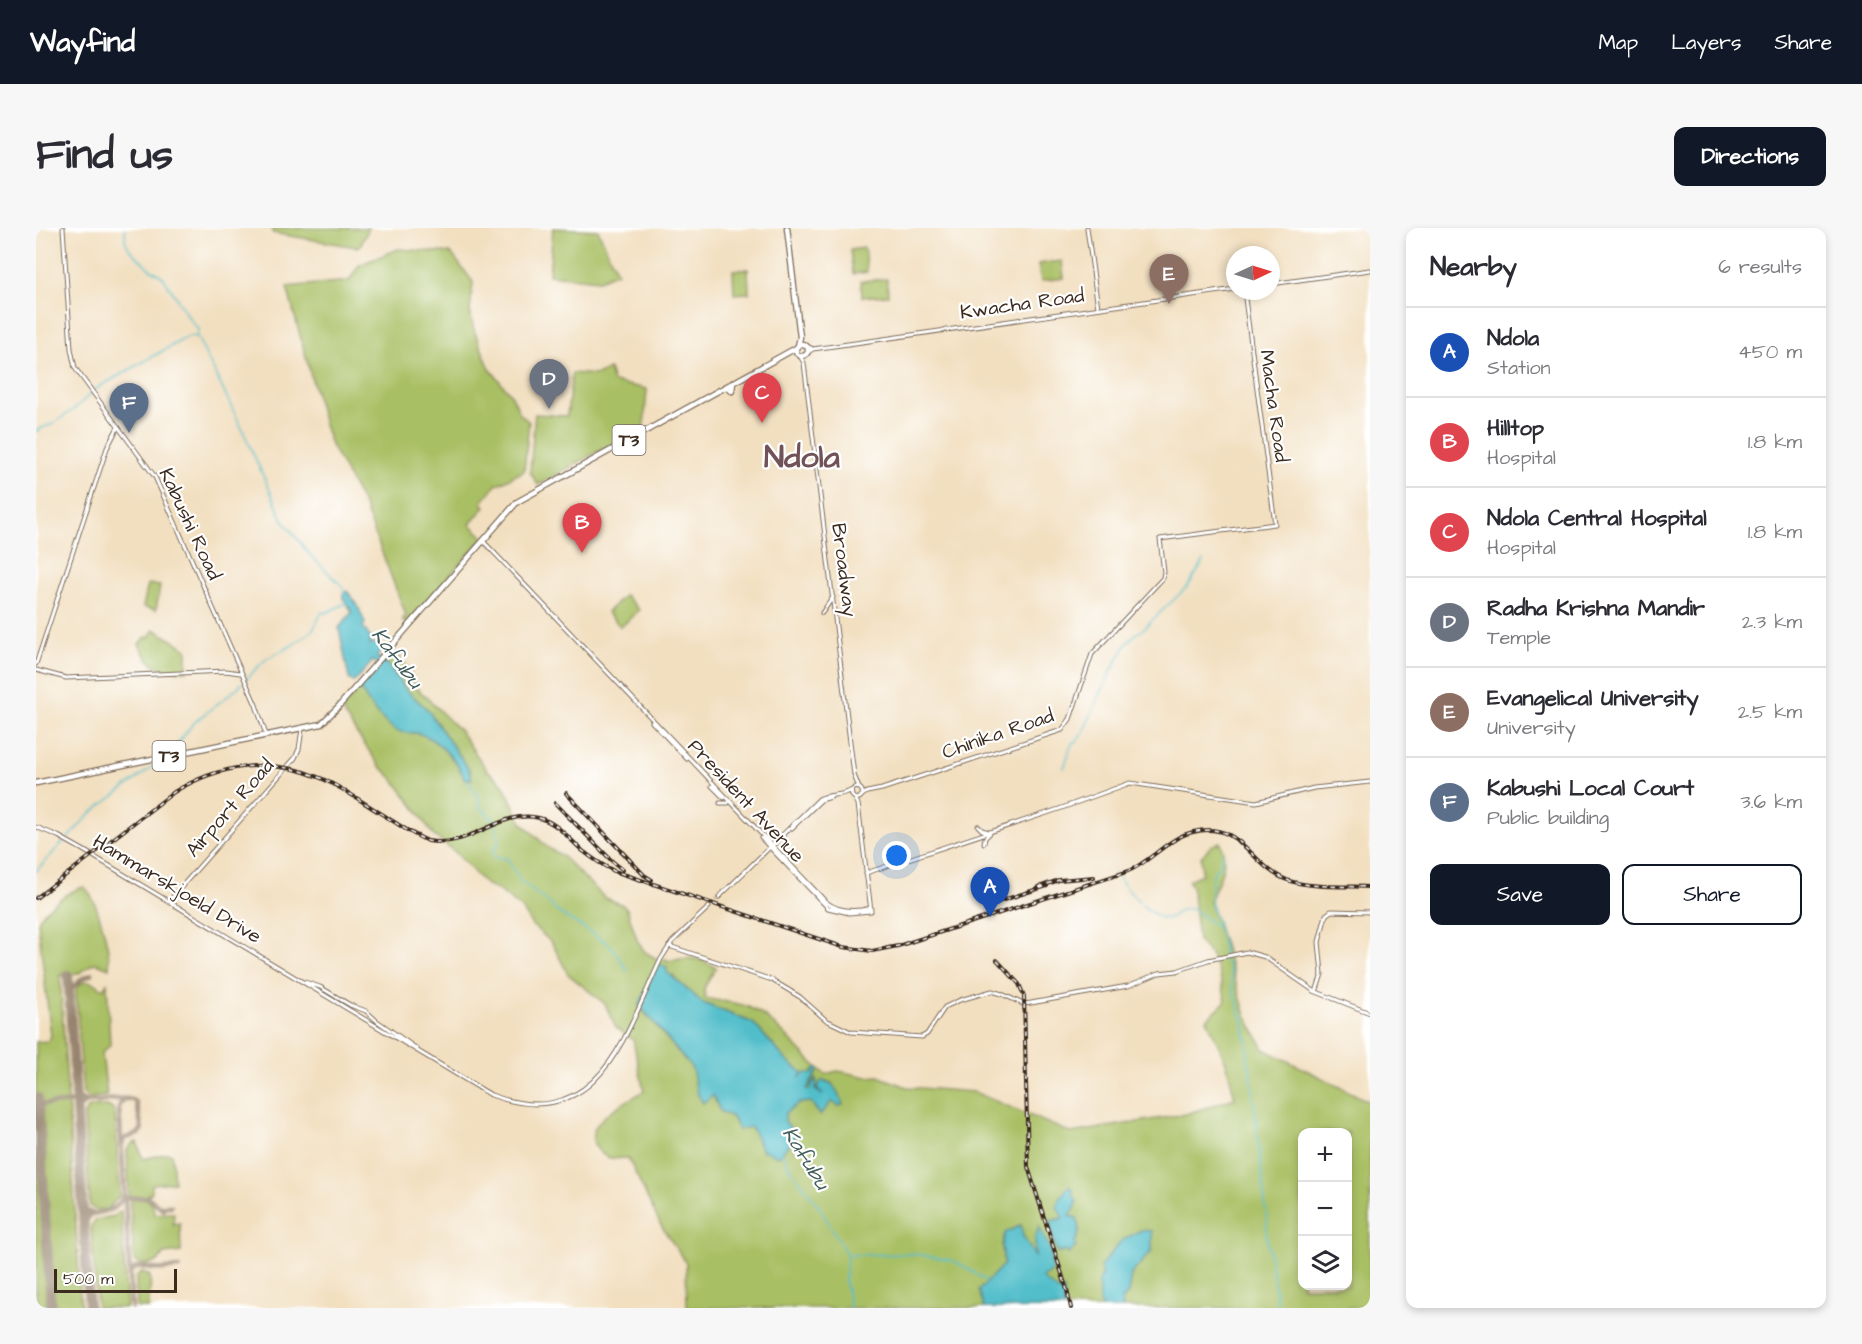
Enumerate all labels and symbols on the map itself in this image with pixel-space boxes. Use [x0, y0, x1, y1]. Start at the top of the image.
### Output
north arrow [1226, 246, 1280, 300]
pin: E [1150, 254, 1188, 304]
street label: Kwacha Road [958, 281, 1086, 327]
street label: Macha Road [1252, 348, 1296, 464]
pin: D [530, 360, 568, 409]
pin: C [742, 374, 782, 423]
pin: F [110, 384, 148, 433]
road number: T3 [612, 425, 646, 455]
district label: Ndola [764, 435, 841, 480]
street label: Kabushi Road [152, 463, 228, 585]
pin: B [562, 504, 602, 553]
street label: Broadway [823, 522, 864, 619]
water label: Kafubu [365, 622, 430, 695]
street label: Chinika Road [938, 702, 1058, 766]
street label: President Avenue [681, 733, 811, 869]
road number: T3 [152, 741, 186, 771]
street label: Airport Road [179, 753, 281, 863]
street label: Hammarskjoeld Drive [87, 827, 267, 951]
your location [882, 841, 911, 870]
pin: A [970, 868, 1010, 917]
water label: Kafubu [775, 1121, 837, 1196]
scale bar [54, 1266, 177, 1294]

